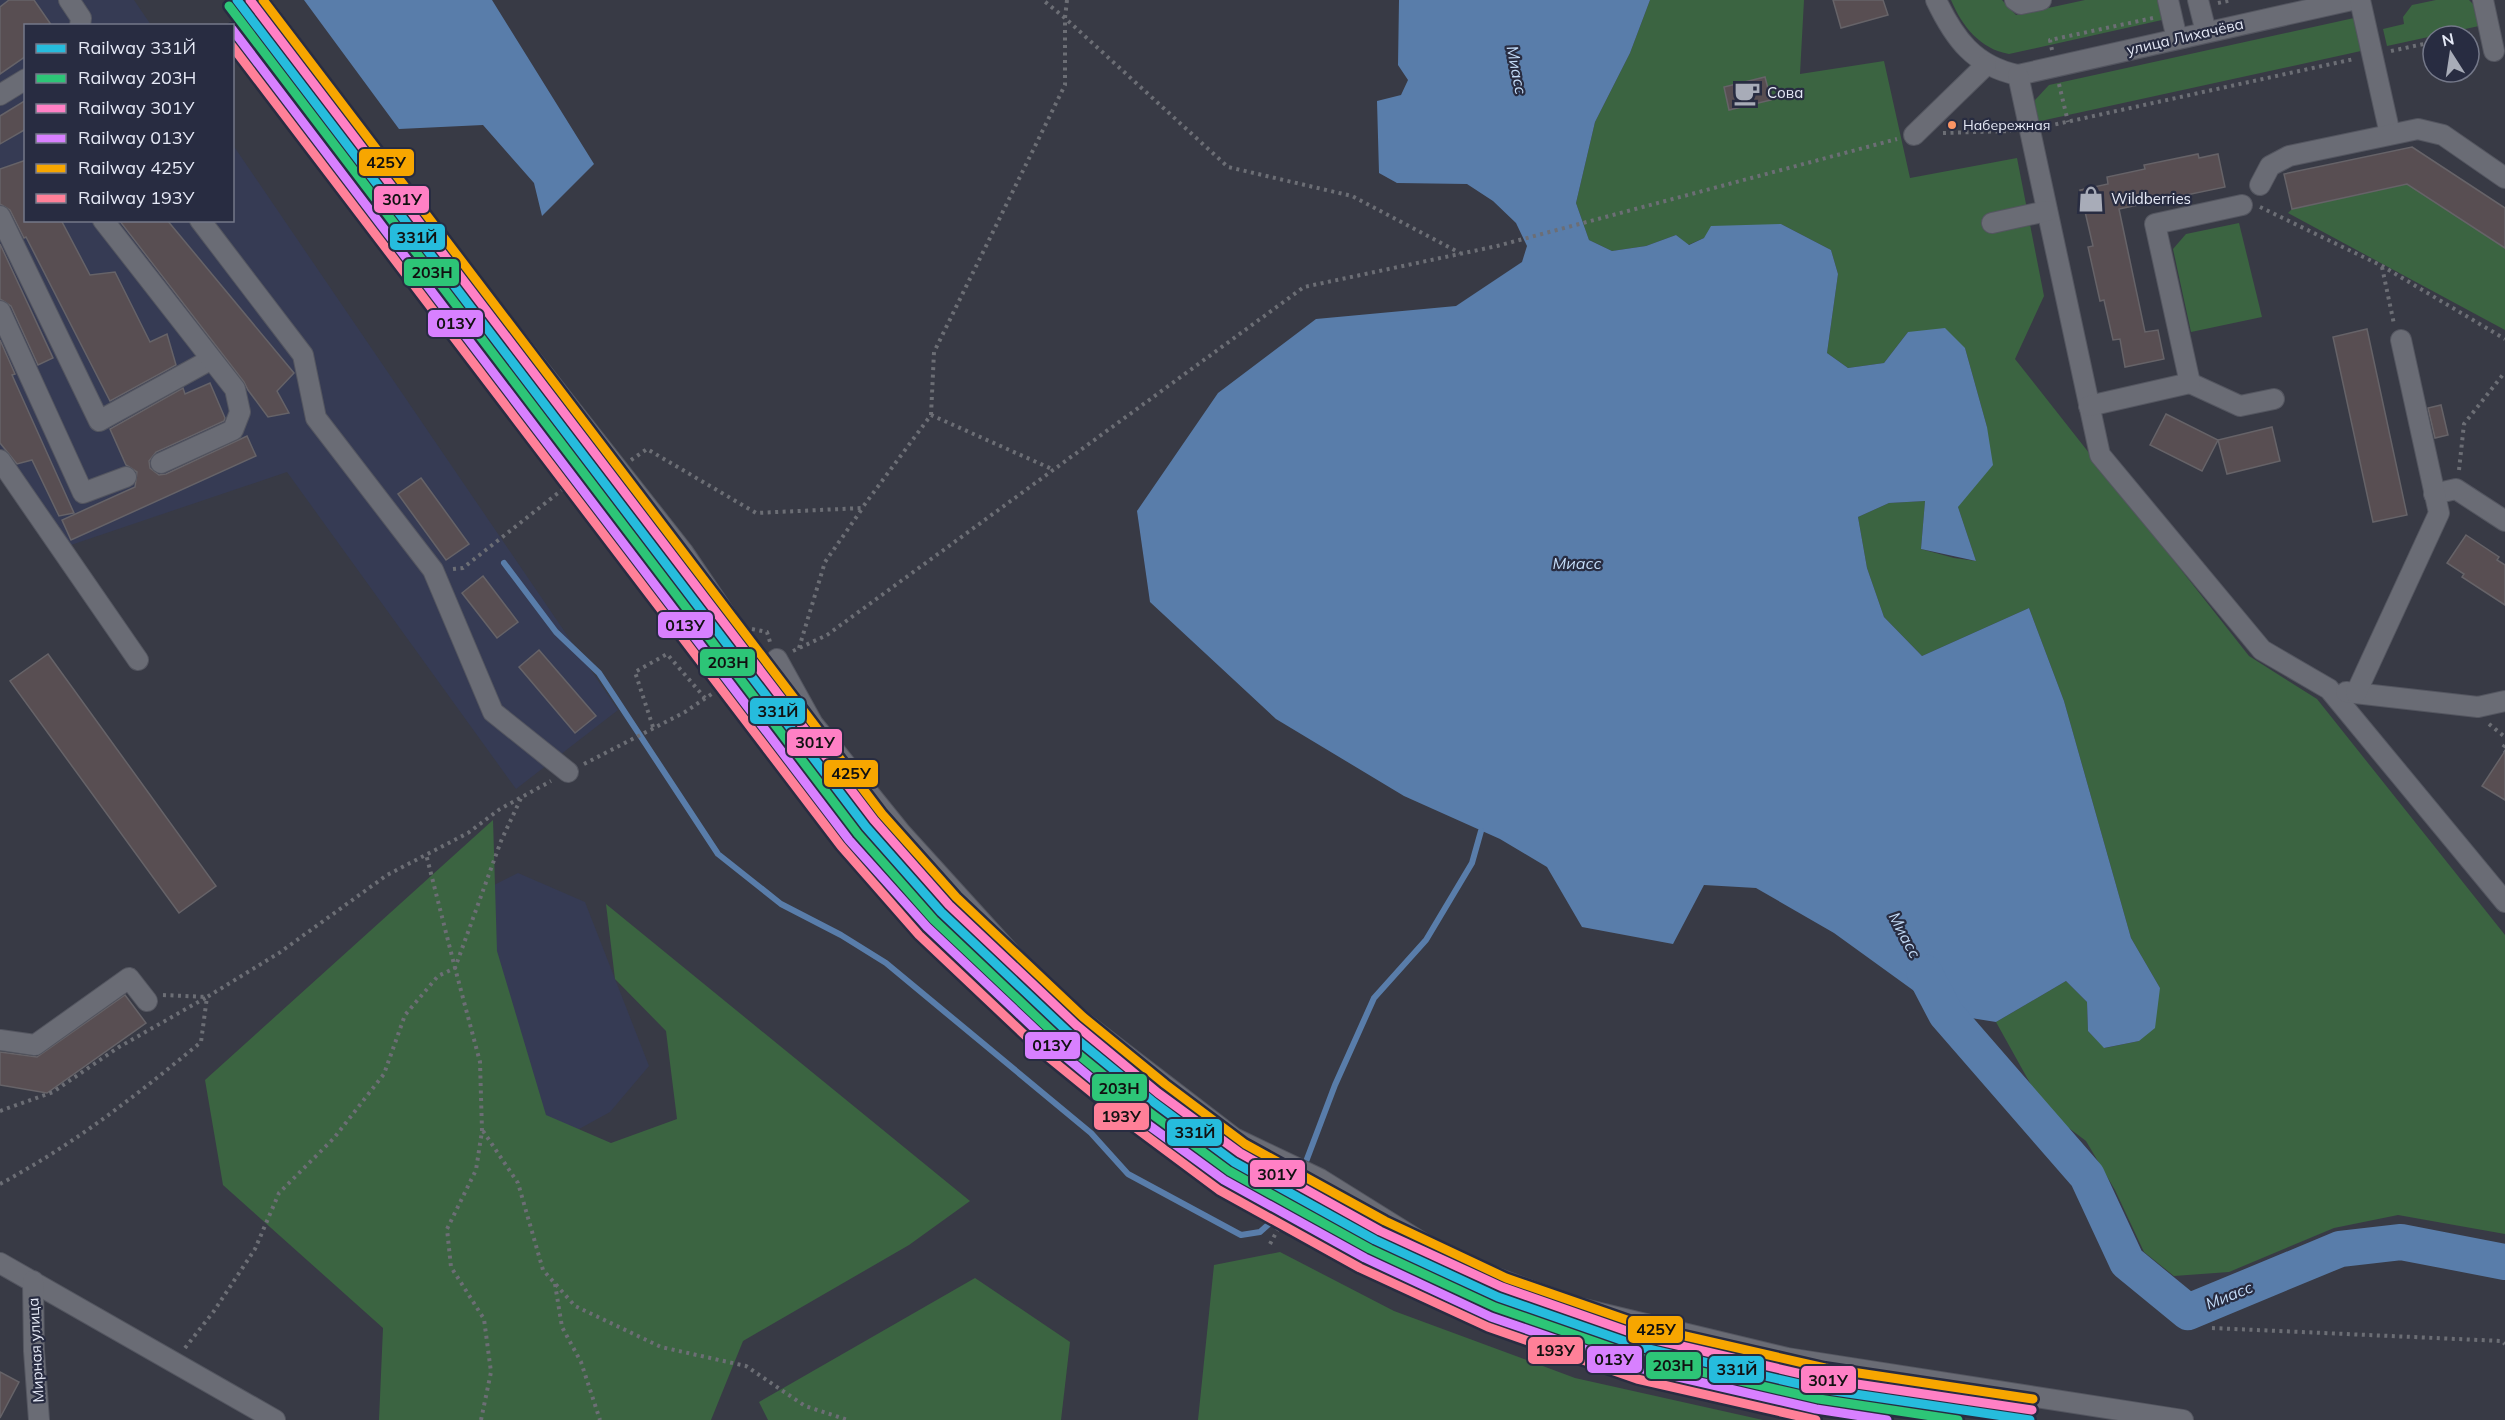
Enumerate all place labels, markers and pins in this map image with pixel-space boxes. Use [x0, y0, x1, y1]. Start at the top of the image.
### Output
cafe icon: Сова [1732, 78, 1762, 108]
place label: Сова [1767, 83, 1803, 102]
place label: Набережная [1963, 116, 2050, 134]
marker: Набережная [1946, 119, 1958, 131]
shop icon: Wildberries [2076, 184, 2106, 214]
place label: Wildberries [2111, 189, 2191, 208]

